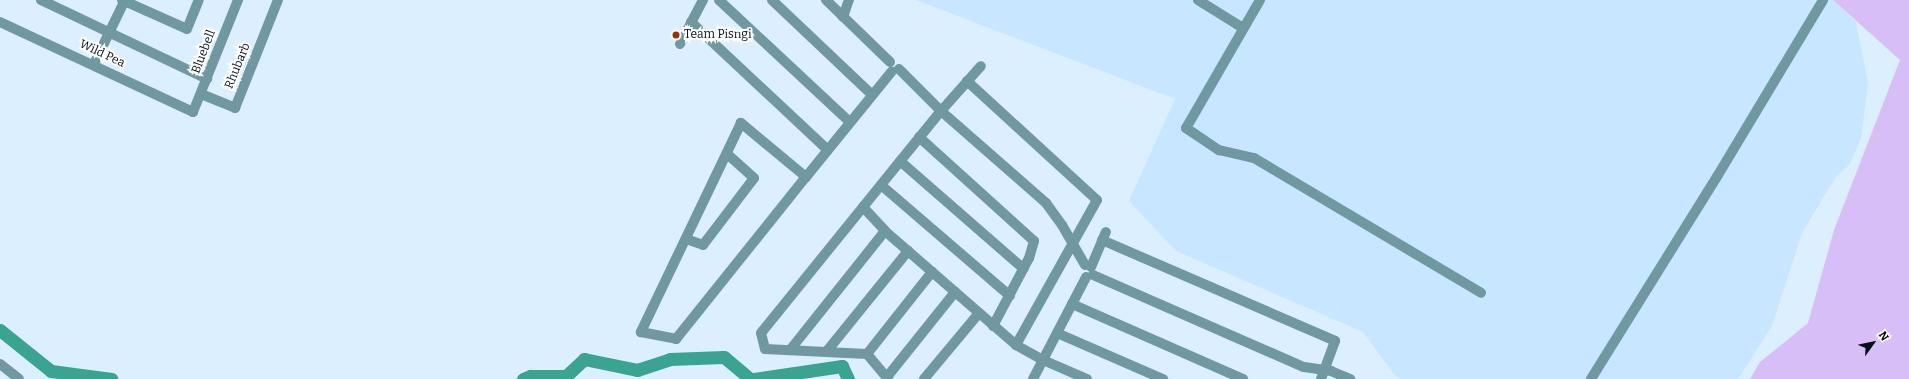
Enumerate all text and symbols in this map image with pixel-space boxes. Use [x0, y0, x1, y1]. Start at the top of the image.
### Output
street label: Bluebell [189, 28, 219, 76]
place label: Team Pisngi [684, 28, 751, 42]
marker: Team Pisngi [671, 30, 681, 40]
street label: Wild Pea [77, 37, 127, 71]
street label: Rhubarb [222, 41, 254, 91]
north arrow [1853, 323, 1893, 363]
text: N [1876, 329, 1891, 343]

